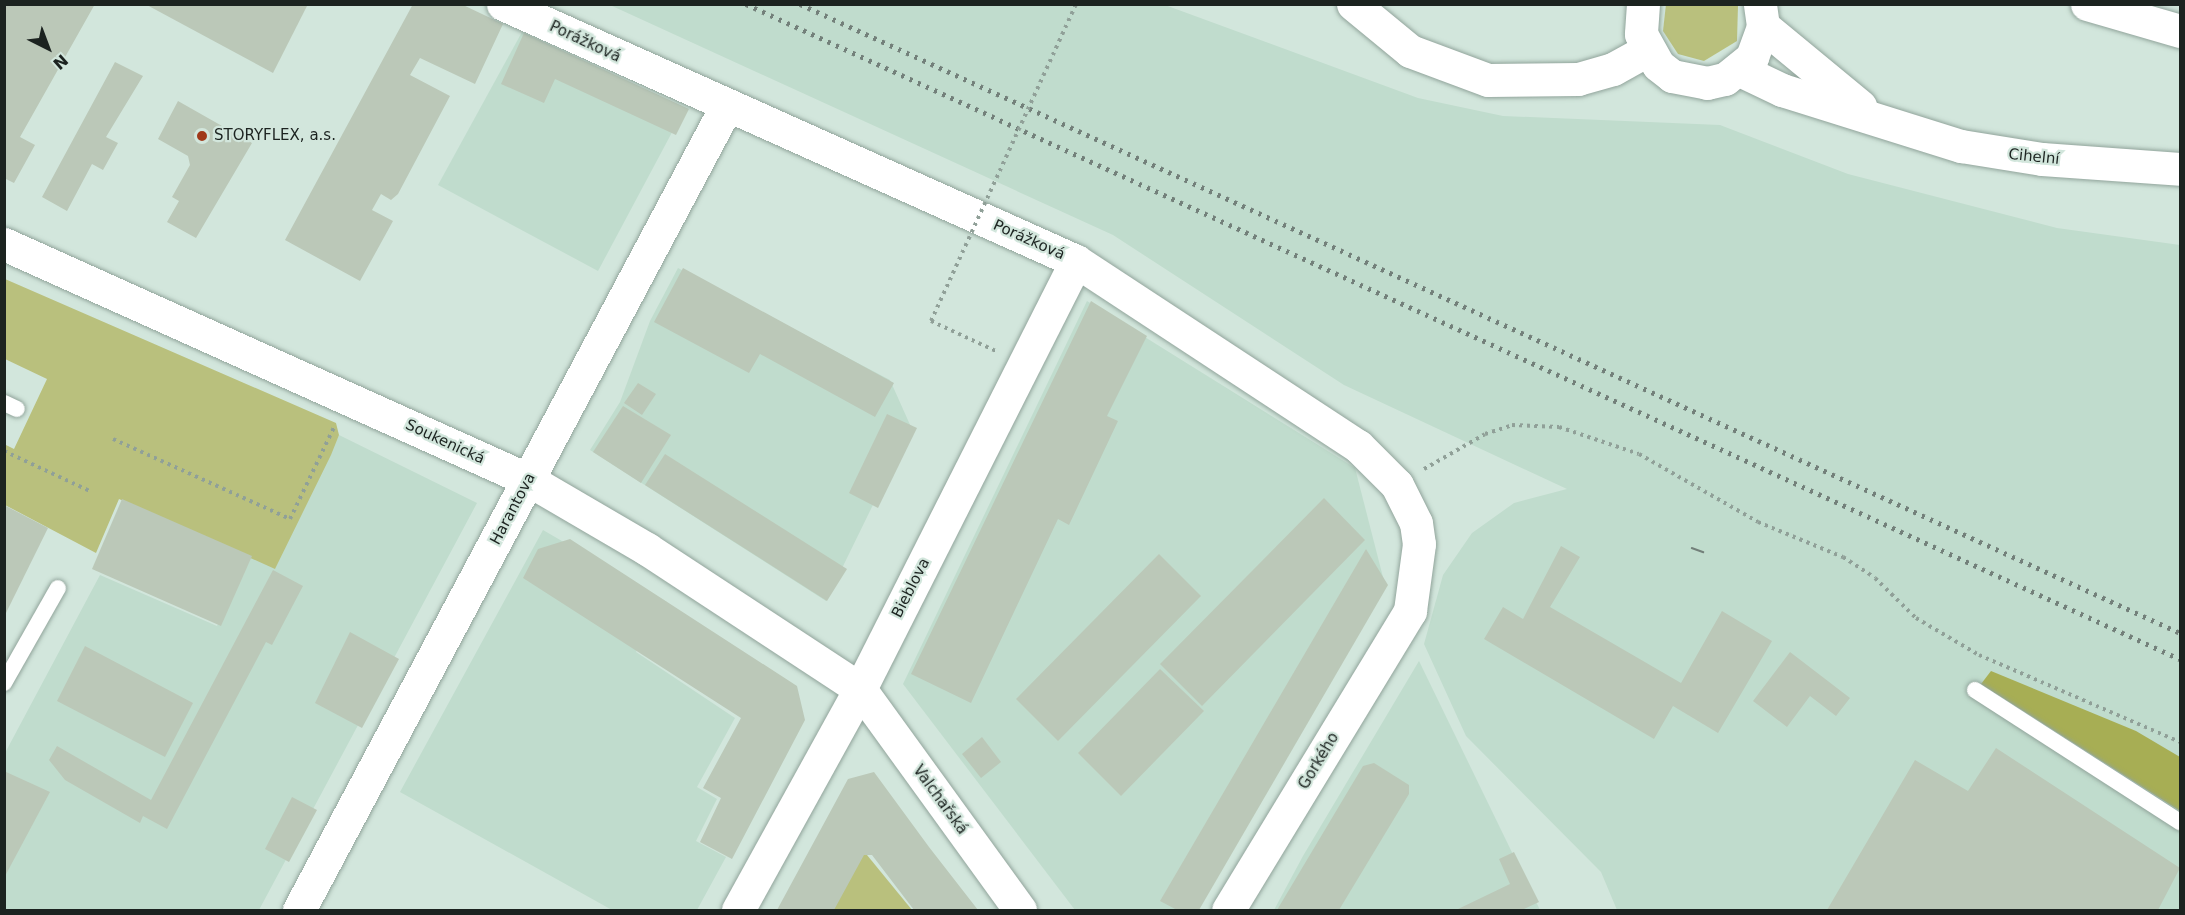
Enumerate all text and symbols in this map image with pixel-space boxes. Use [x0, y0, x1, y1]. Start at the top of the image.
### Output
north arrow [18, 18, 78, 78]
street label: Porážková [547, 18, 623, 66]
text: N [49, 50, 72, 73]
place label: STORYFLEX, a.s. [214, 127, 336, 145]
marker: STORYFLEX, a.s. [195, 129, 209, 143]
street label: Cihelní [2008, 145, 2060, 169]
street label: Porážková [990, 216, 1068, 264]
street label: Soukenická [403, 416, 487, 468]
street label: Harantova [487, 470, 539, 548]
street label: Bieblova [888, 555, 934, 621]
street label: Gorkého [1295, 729, 1343, 793]
street label: Valchařská [909, 762, 971, 838]

